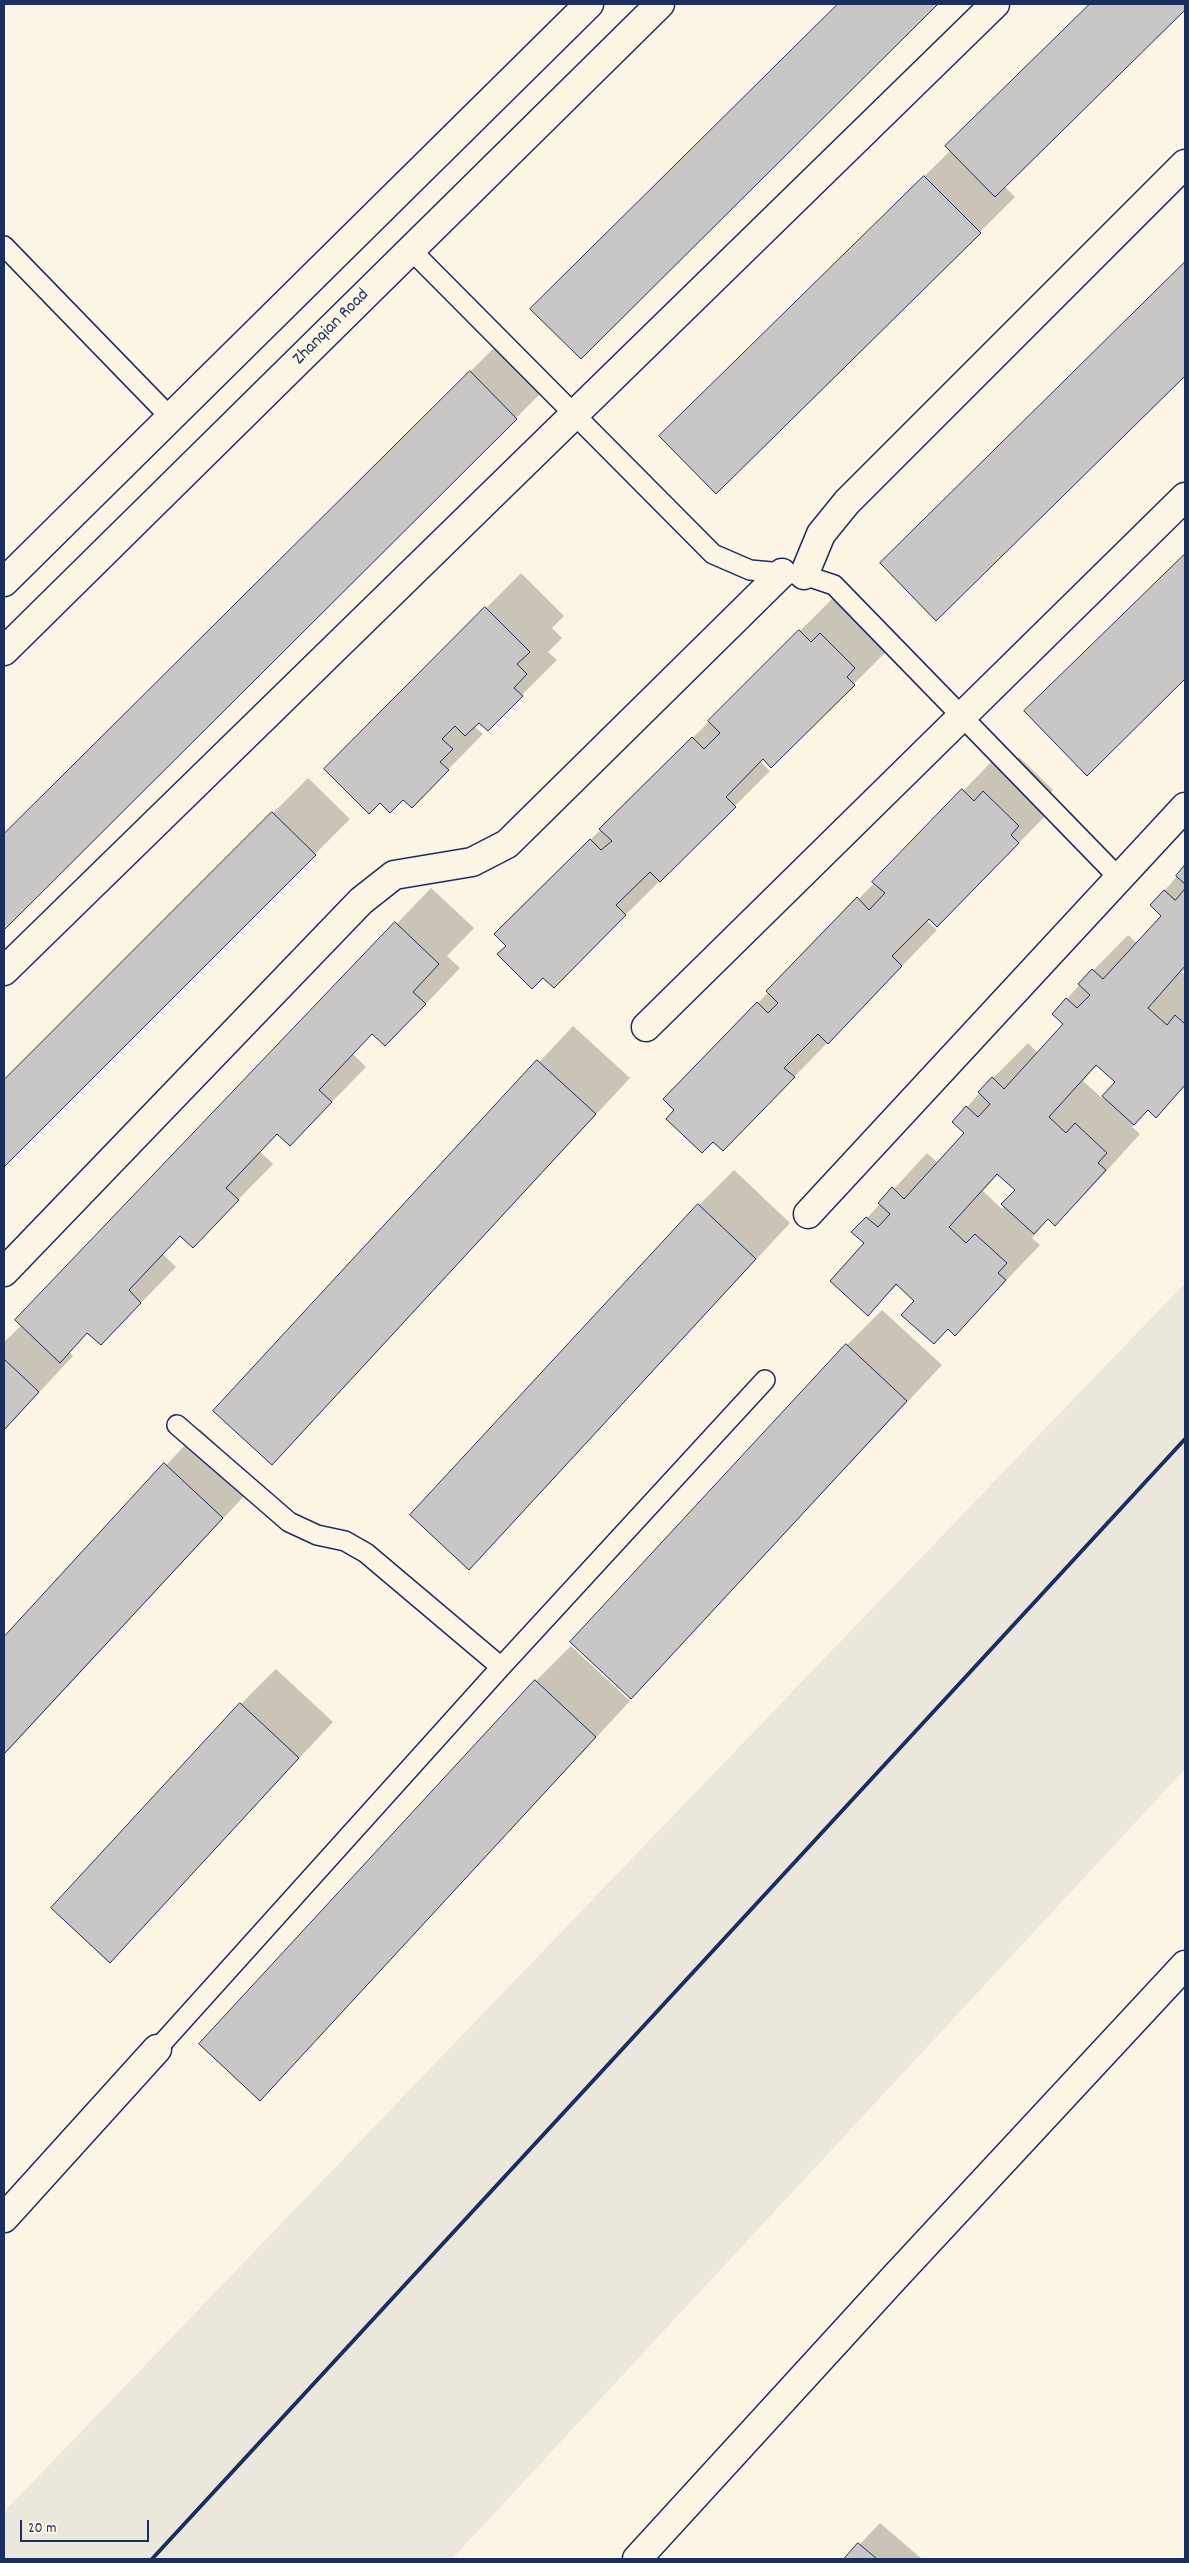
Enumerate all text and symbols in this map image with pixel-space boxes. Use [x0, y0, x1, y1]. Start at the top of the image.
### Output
street label: Zhanqian Road [289, 285, 375, 371]
scale bar [22, 2510, 151, 2542]
text: 20 m [28, 2518, 56, 2540]

